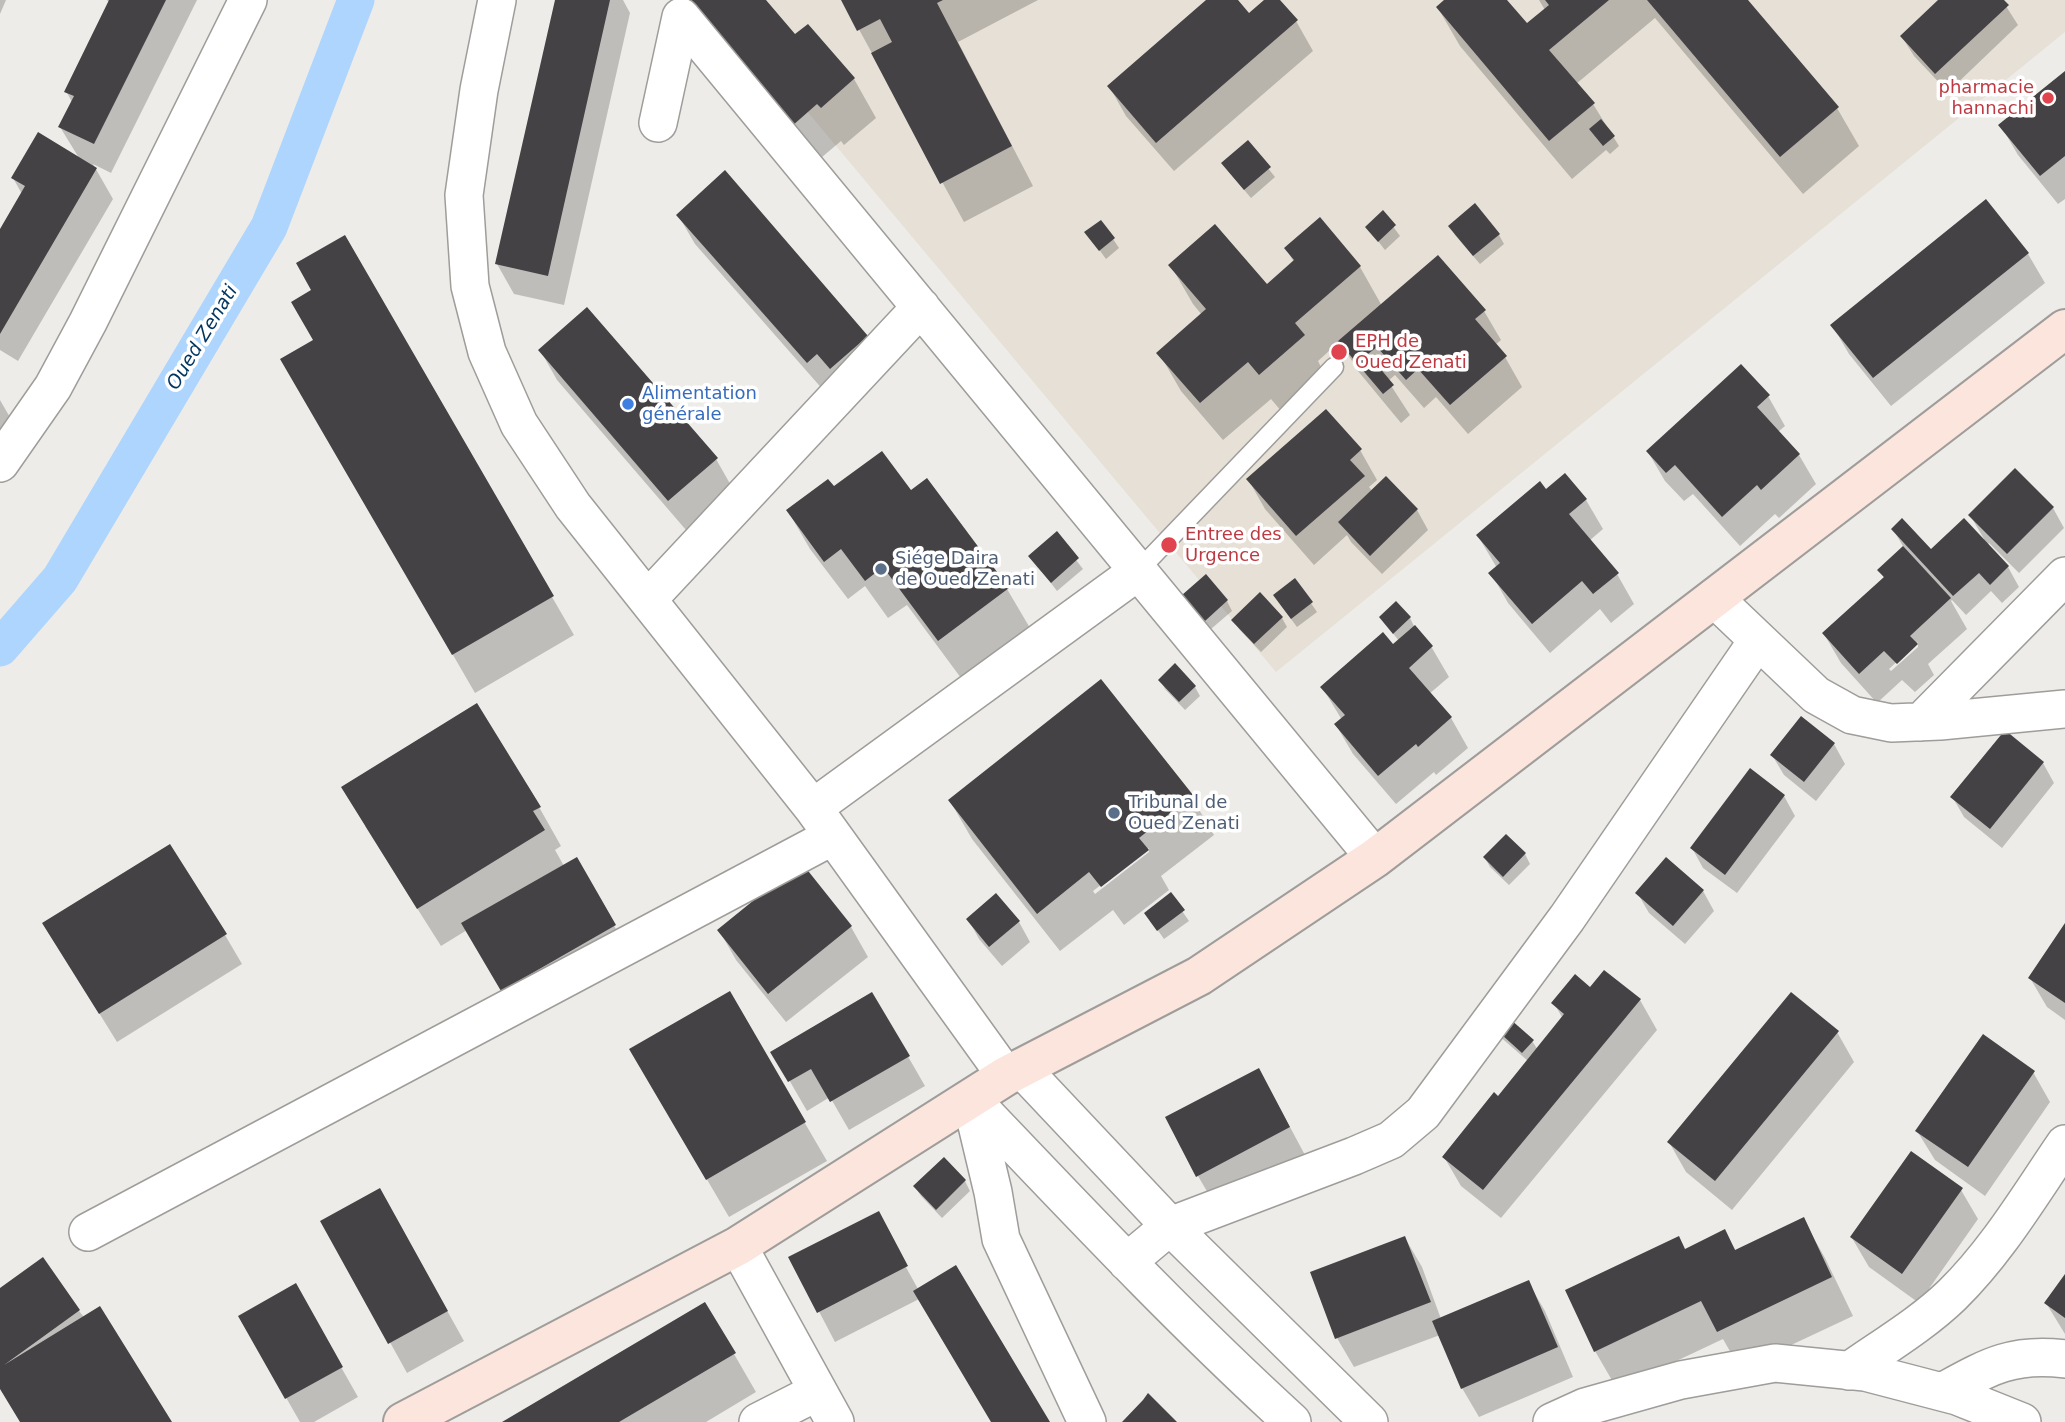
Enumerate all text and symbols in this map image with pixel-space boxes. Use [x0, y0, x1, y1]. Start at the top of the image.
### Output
place label: pharmacie hannachi [1939, 77, 2034, 119]
marker: pharmacie hannachi [2040, 90, 2056, 106]
water label: Oued Zenati [163, 282, 243, 394]
place label: EPH de Oued Zenati [1355, 331, 1467, 374]
marker: EPH de Oued Zenati [1329, 342, 1349, 362]
place label: Alimentation générale [642, 383, 757, 426]
marker: Alimentation générale [620, 396, 636, 412]
place label: Entree des Urgence [1185, 524, 1282, 566]
marker: Entree des Urgence [1159, 535, 1179, 555]
place label: Siége Daira de Oued Zenati [895, 548, 1035, 590]
marker: Siége Daira de Oued Zenati [873, 561, 889, 577]
place label: Tribunal de Oued Zenati [1128, 792, 1240, 834]
marker: Tribunal de Oued Zenati [1106, 805, 1122, 821]

